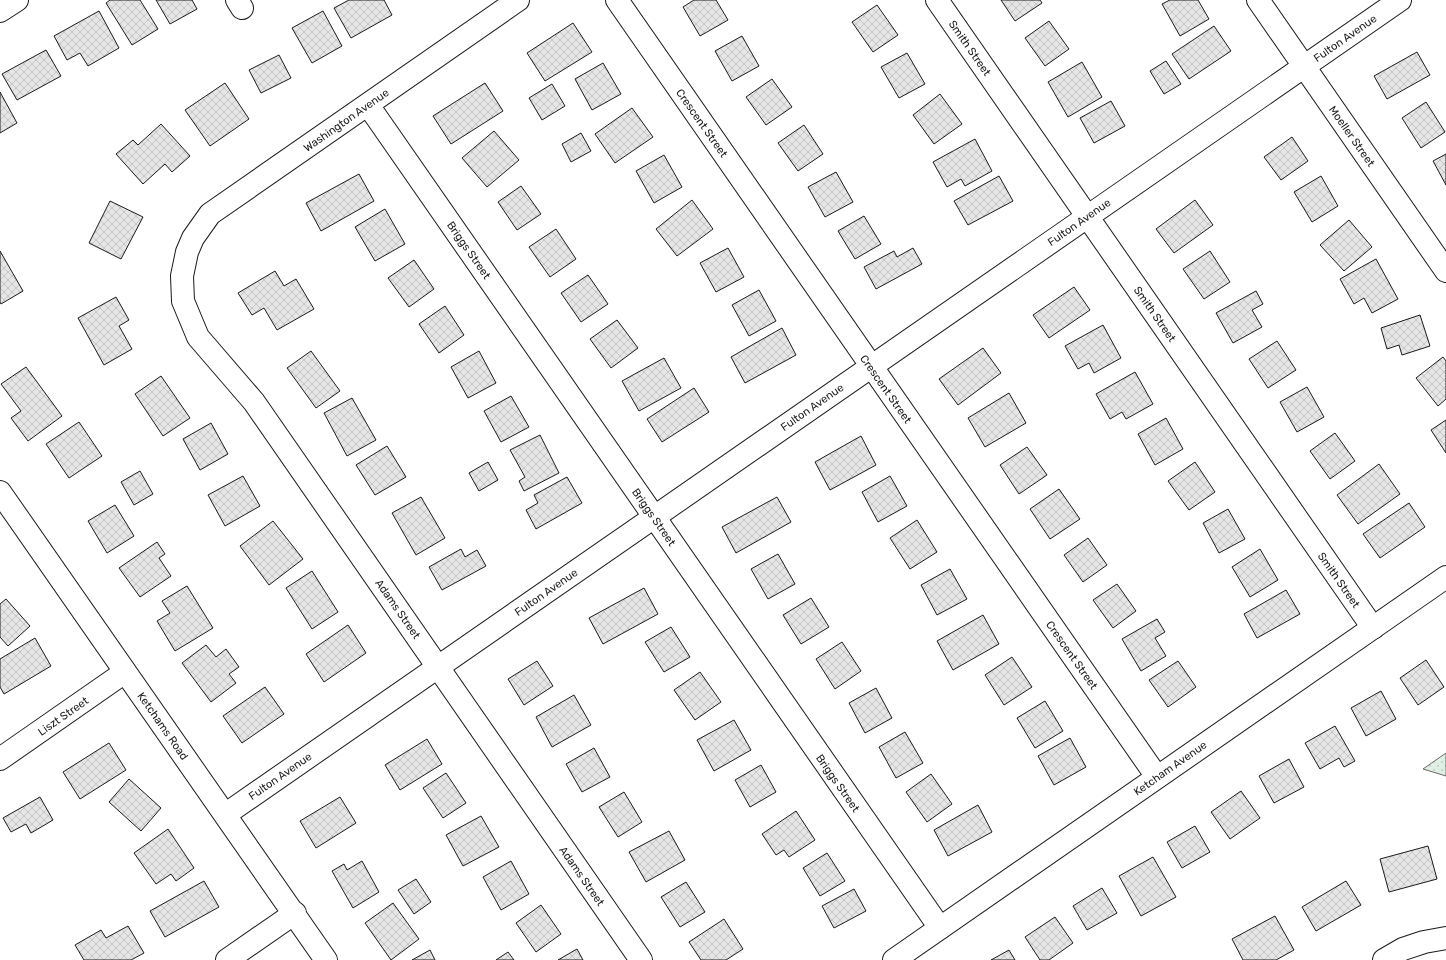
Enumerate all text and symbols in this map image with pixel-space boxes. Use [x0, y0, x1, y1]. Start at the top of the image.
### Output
street label: Fulton Avenue [1311, 12, 1379, 65]
street label: Smith Street [946, 18, 994, 79]
street label: Washington Avenue [301, 86, 391, 155]
street label: Crescent Street [673, 86, 730, 161]
street label: Moeller Street [1326, 103, 1378, 170]
street label: Fulton Avenue [1045, 196, 1113, 249]
street label: Briggs Street [444, 219, 494, 282]
street label: Smith Street [1131, 284, 1179, 345]
street label: Crescent Street [857, 352, 914, 427]
street label: Fulton Avenue [778, 381, 846, 434]
street label: Briggs Street [629, 486, 679, 549]
street label: Smith Street [1315, 550, 1363, 611]
street label: Fulton Avenue [512, 566, 580, 619]
street label: Adams Street [372, 577, 423, 642]
street label: Crescent Street [1043, 618, 1100, 693]
street label: Ketchams Road [134, 690, 191, 763]
street label: Liszt Street [35, 694, 92, 739]
street label: Ketcham Avenue [1131, 738, 1209, 798]
street label: Fulton Avenue [246, 750, 314, 803]
street label: Briggs Street [813, 752, 863, 815]
street label: Adams Street [556, 844, 607, 909]

